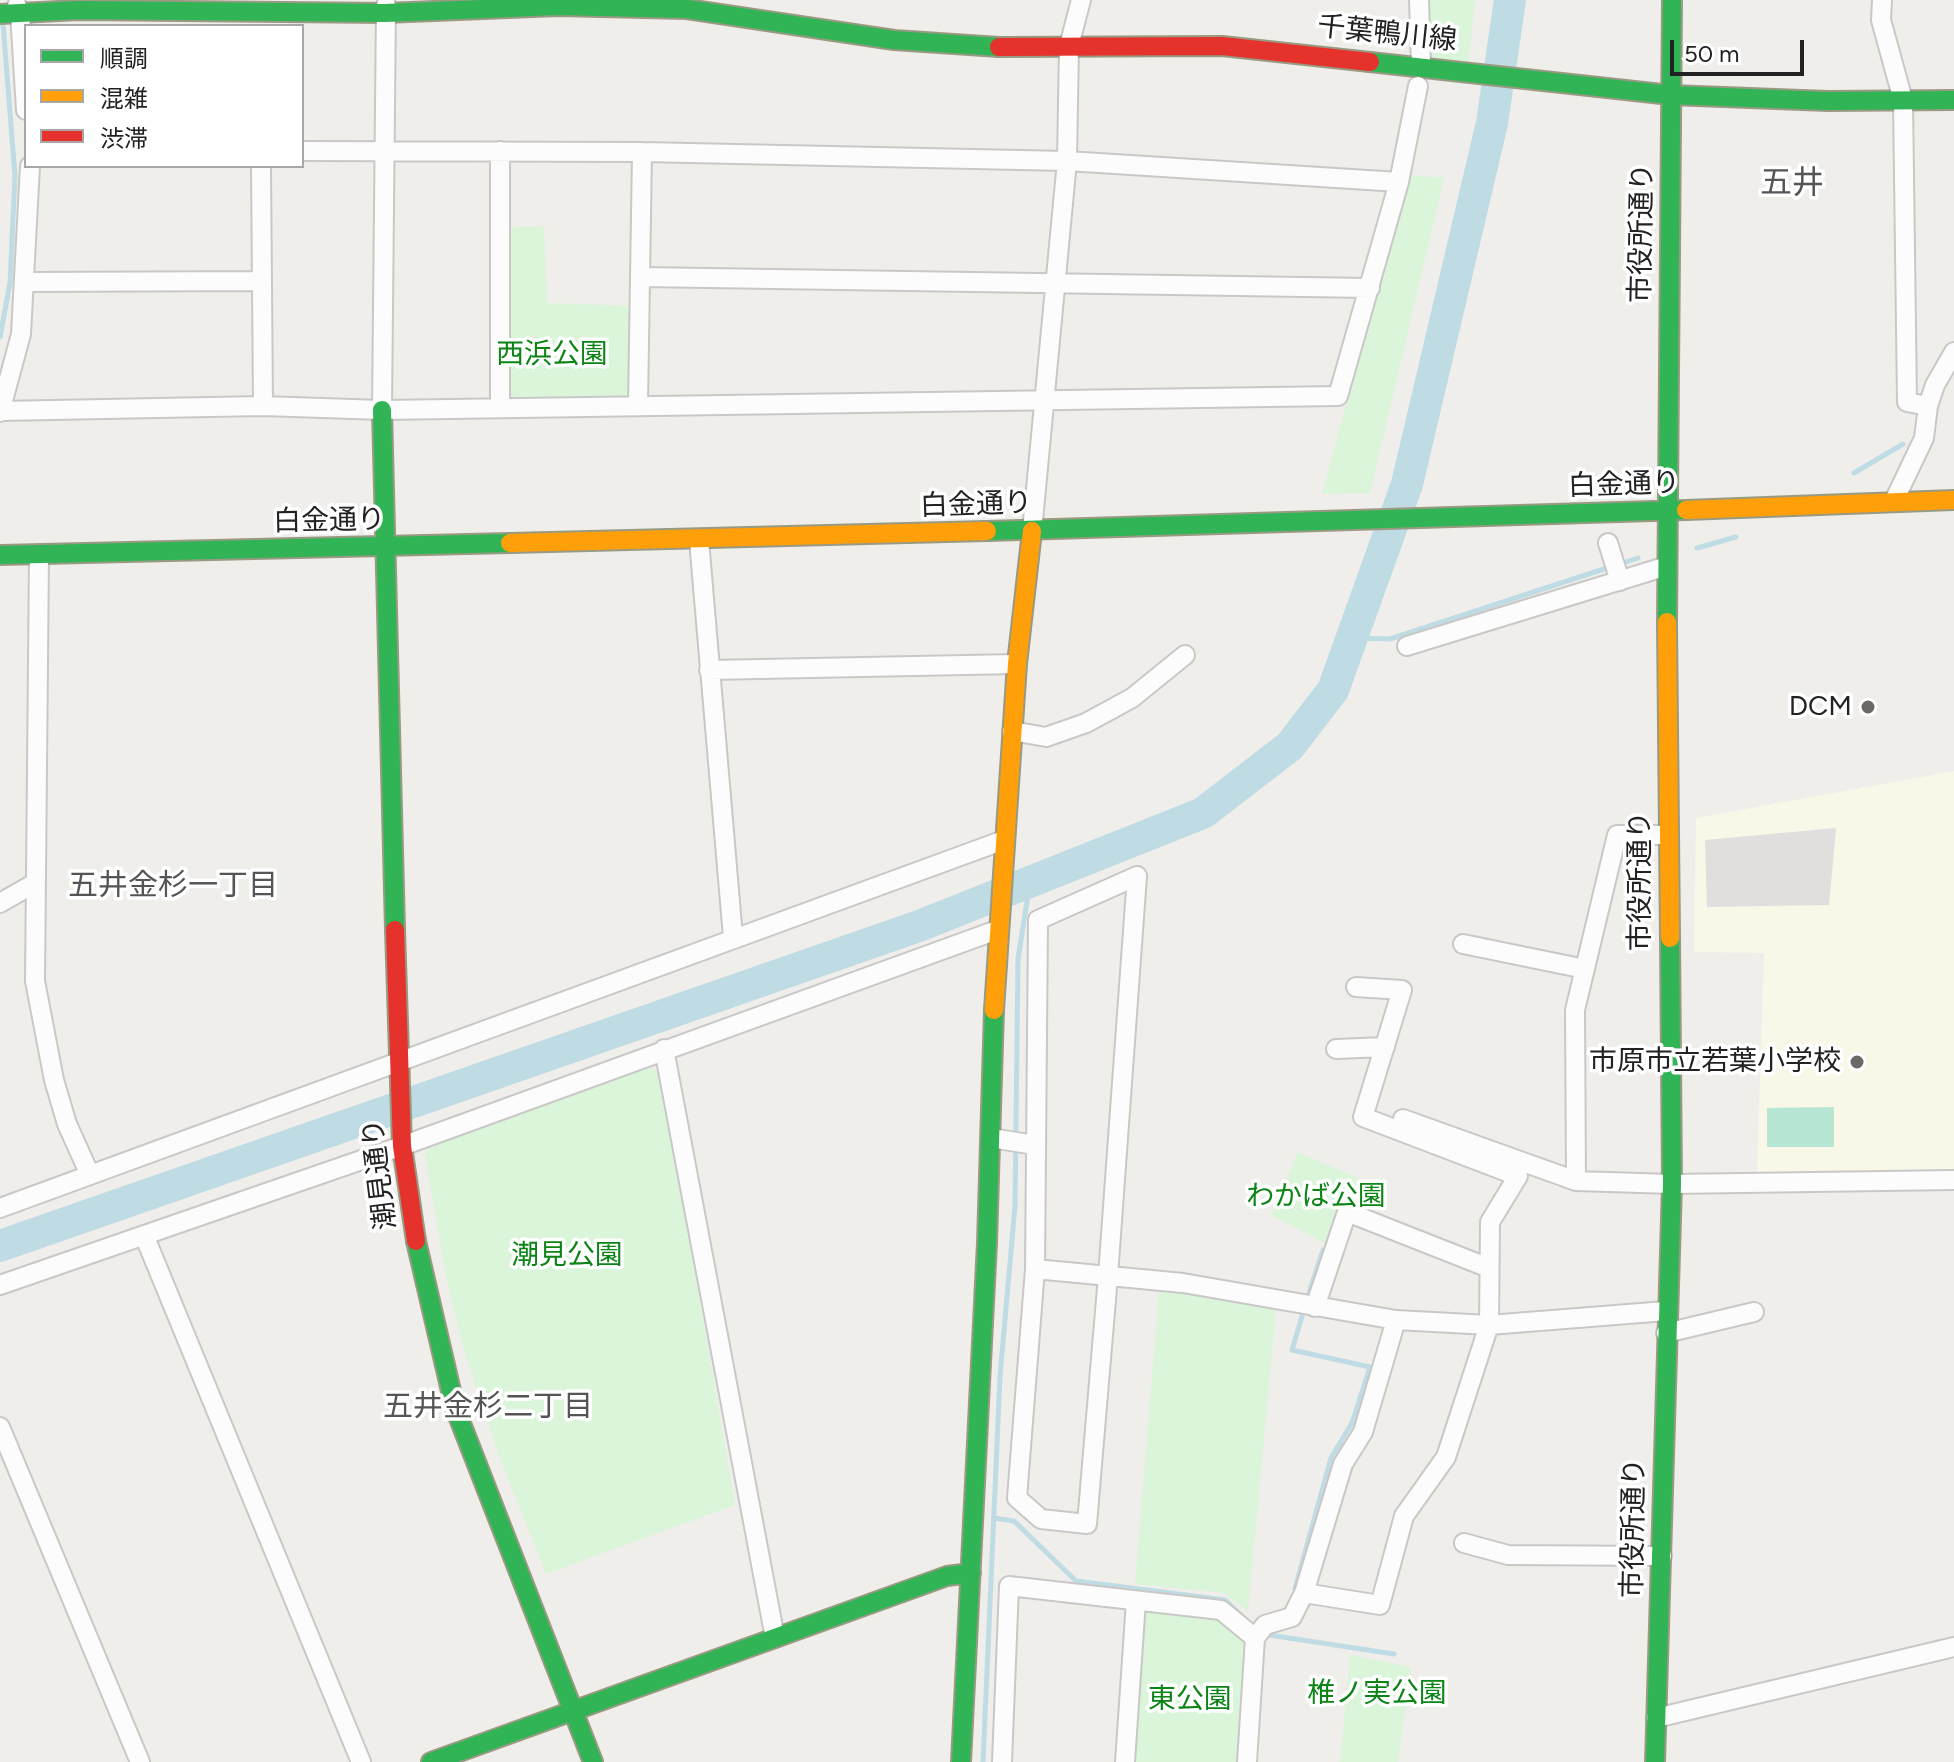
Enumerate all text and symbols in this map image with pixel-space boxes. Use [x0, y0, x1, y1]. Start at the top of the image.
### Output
street label: 千葉鴨川線 [1316, 10, 1458, 58]
legend [24, 24, 304, 168]
scale bar [1674, 24, 1808, 74]
text: 50 m [1684, 39, 1740, 68]
text: 順調 [100, 44, 148, 73]
text: 混雑 [100, 84, 148, 113]
text: 渋滞 [100, 124, 148, 153]
street label: 市役所通り [1624, 163, 1660, 303]
district label: 五井 [1760, 165, 1824, 203]
park label: 西浜公園 [496, 338, 608, 372]
street label: 白金通り [1567, 466, 1681, 504]
street label: 白金通り [919, 486, 1033, 524]
street label: 白金通り [273, 503, 385, 539]
place label: DCM [1789, 690, 1852, 724]
marker: DCM [1859, 698, 1877, 716]
street label: 市役所通り [1624, 811, 1658, 951]
district label: 五井金杉一丁目 [68, 868, 278, 904]
place label: 市原市立若葉小学校 [1589, 1045, 1841, 1079]
marker: 市原市立若葉小学校 [1848, 1053, 1866, 1071]
street label: 潮見通り [357, 1116, 403, 1232]
park label: わかば公園 [1246, 1180, 1386, 1214]
park label: 潮見公園 [511, 1239, 623, 1273]
district label: 五井金杉二丁目 [383, 1389, 593, 1425]
street label: 市役所通り [1616, 1458, 1652, 1598]
park label: 椎ノ実公園 [1307, 1677, 1447, 1711]
park label: 東公園 [1148, 1683, 1232, 1717]

